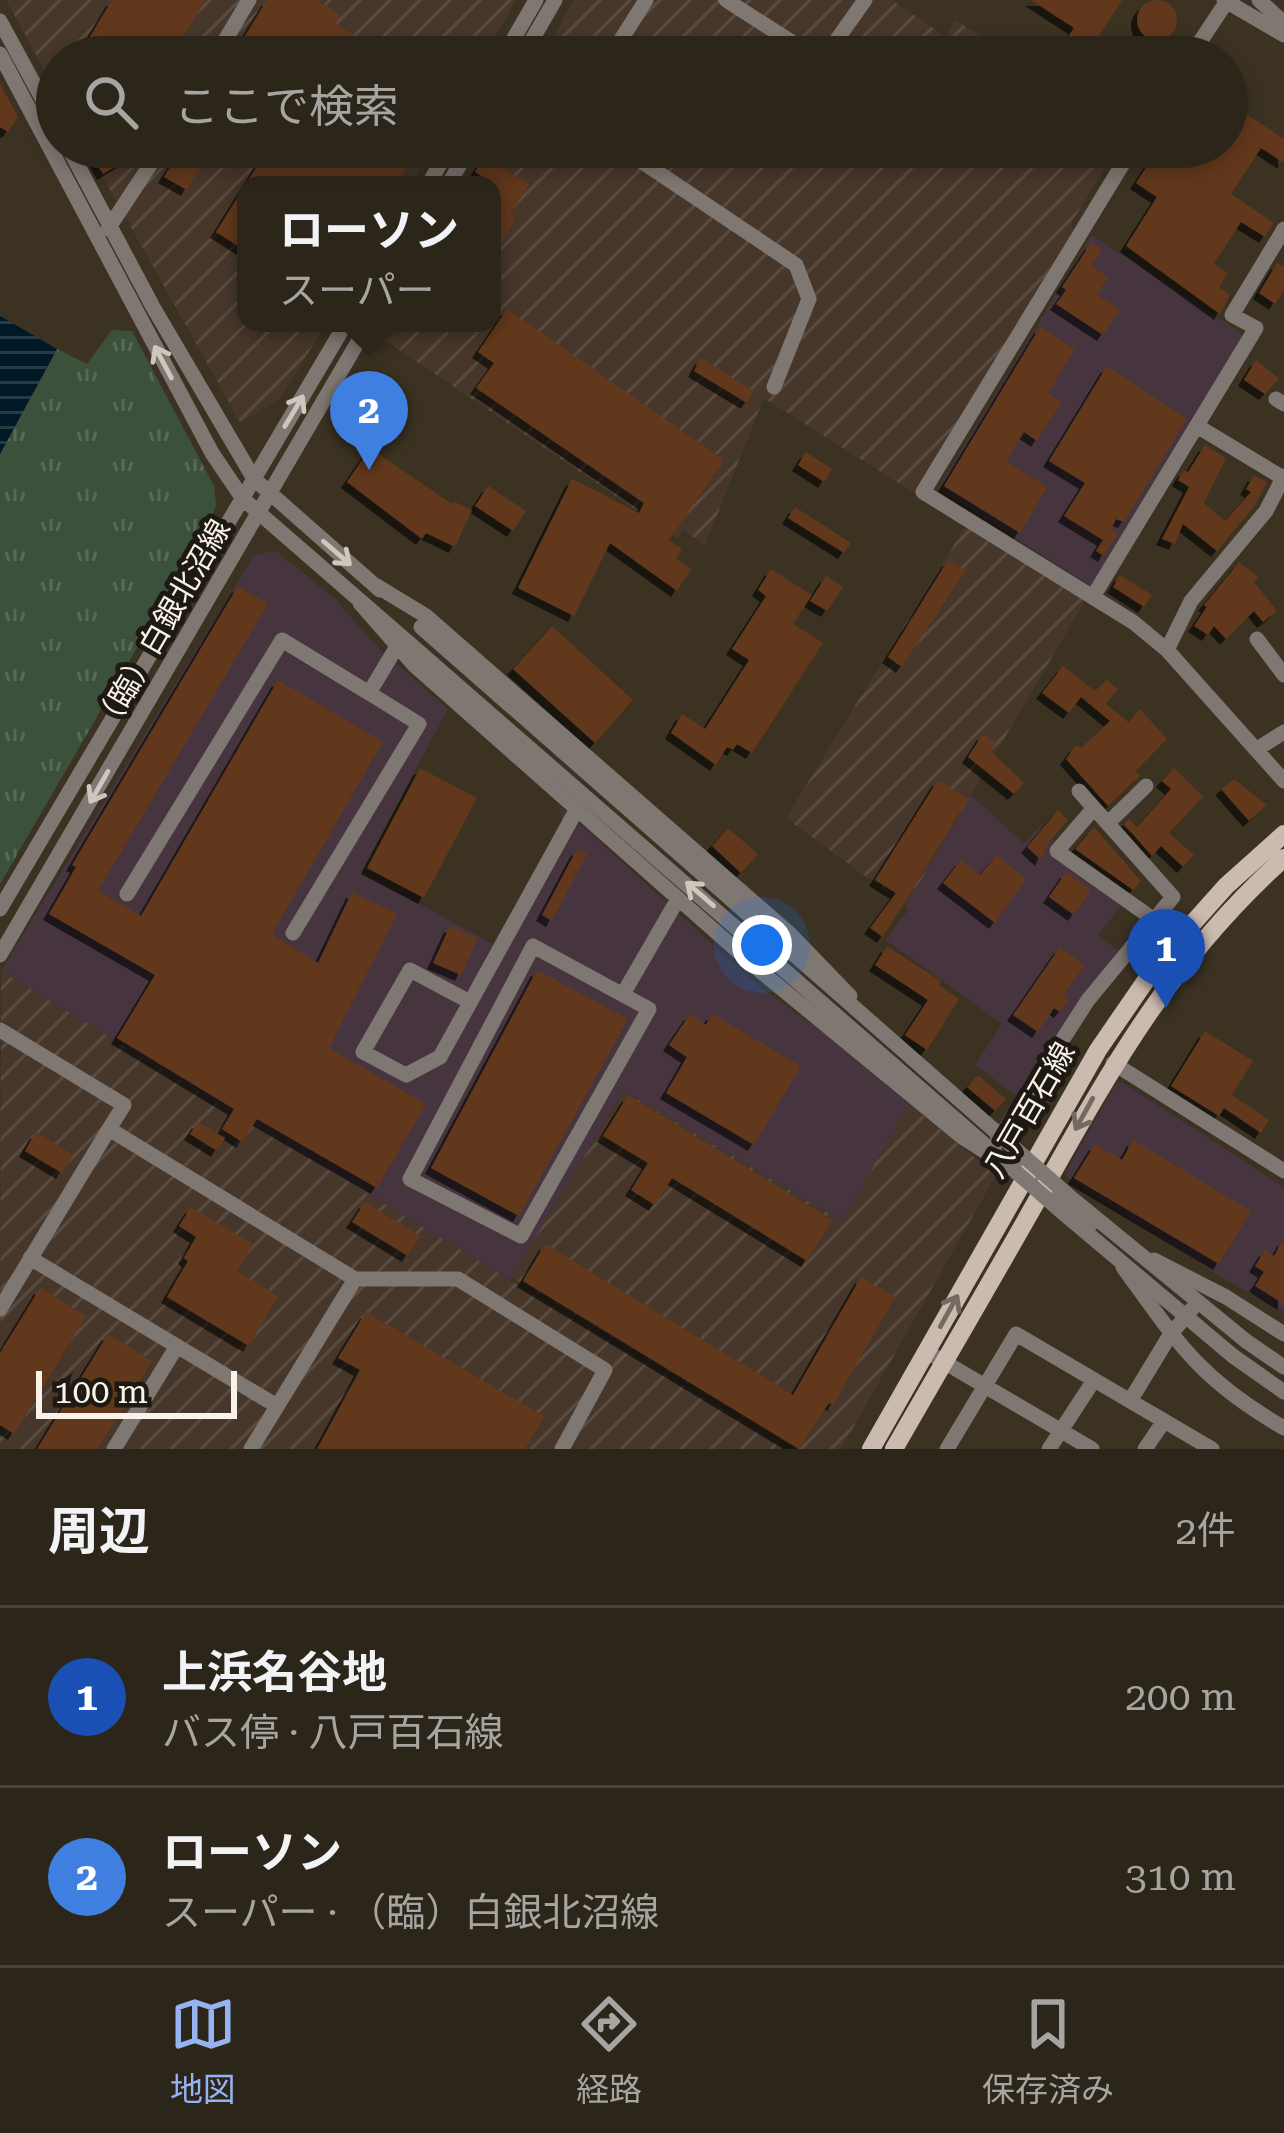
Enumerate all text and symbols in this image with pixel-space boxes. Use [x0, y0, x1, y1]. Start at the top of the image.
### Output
search box [36, 36, 1248, 168]
icon: search [78, 69, 144, 135]
text: ここで検索 [174, 80, 399, 133]
popup [237, 176, 501, 332]
text: ローソン [279, 204, 459, 257]
text: スーパー [279, 268, 435, 314]
one-way arrow [151, 345, 174, 380]
pin: 2 [330, 371, 408, 470]
one-way arrow [283, 394, 307, 429]
street label: （臨）白銀北沼線 [87, 513, 237, 739]
one-way arrow [322, 538, 352, 566]
one-way arrow [86, 769, 110, 804]
one-way arrow [685, 881, 716, 909]
pin: 1 [1127, 909, 1205, 1008]
your location [732, 915, 792, 975]
street label: 八戸百石線 [976, 1036, 1082, 1184]
one-way arrow [1072, 1096, 1095, 1131]
one-way arrow [938, 1294, 962, 1329]
scale bar [36, 1365, 237, 1418]
text: 100 m [54, 1372, 148, 1411]
text: 周辺 [48, 1502, 150, 1561]
text: 2件 [1175, 1508, 1236, 1554]
text: 上浜名谷地 [162, 1646, 387, 1699]
text: 1 [76, 1674, 98, 1720]
text: 200 m [1125, 1674, 1236, 1720]
text: バス停 · 八戸百石線 [162, 1710, 504, 1756]
text: ローソン [162, 1826, 342, 1879]
text: 2 [76, 1854, 98, 1900]
text: 310 m [1125, 1854, 1236, 1900]
text: スーパー · （臨）白銀北沼線 [162, 1890, 659, 1936]
tab: 地図 [170, 1991, 236, 2111]
tab: 経路 [576, 1991, 642, 2111]
tab: 保存済み [982, 1991, 1114, 2111]

